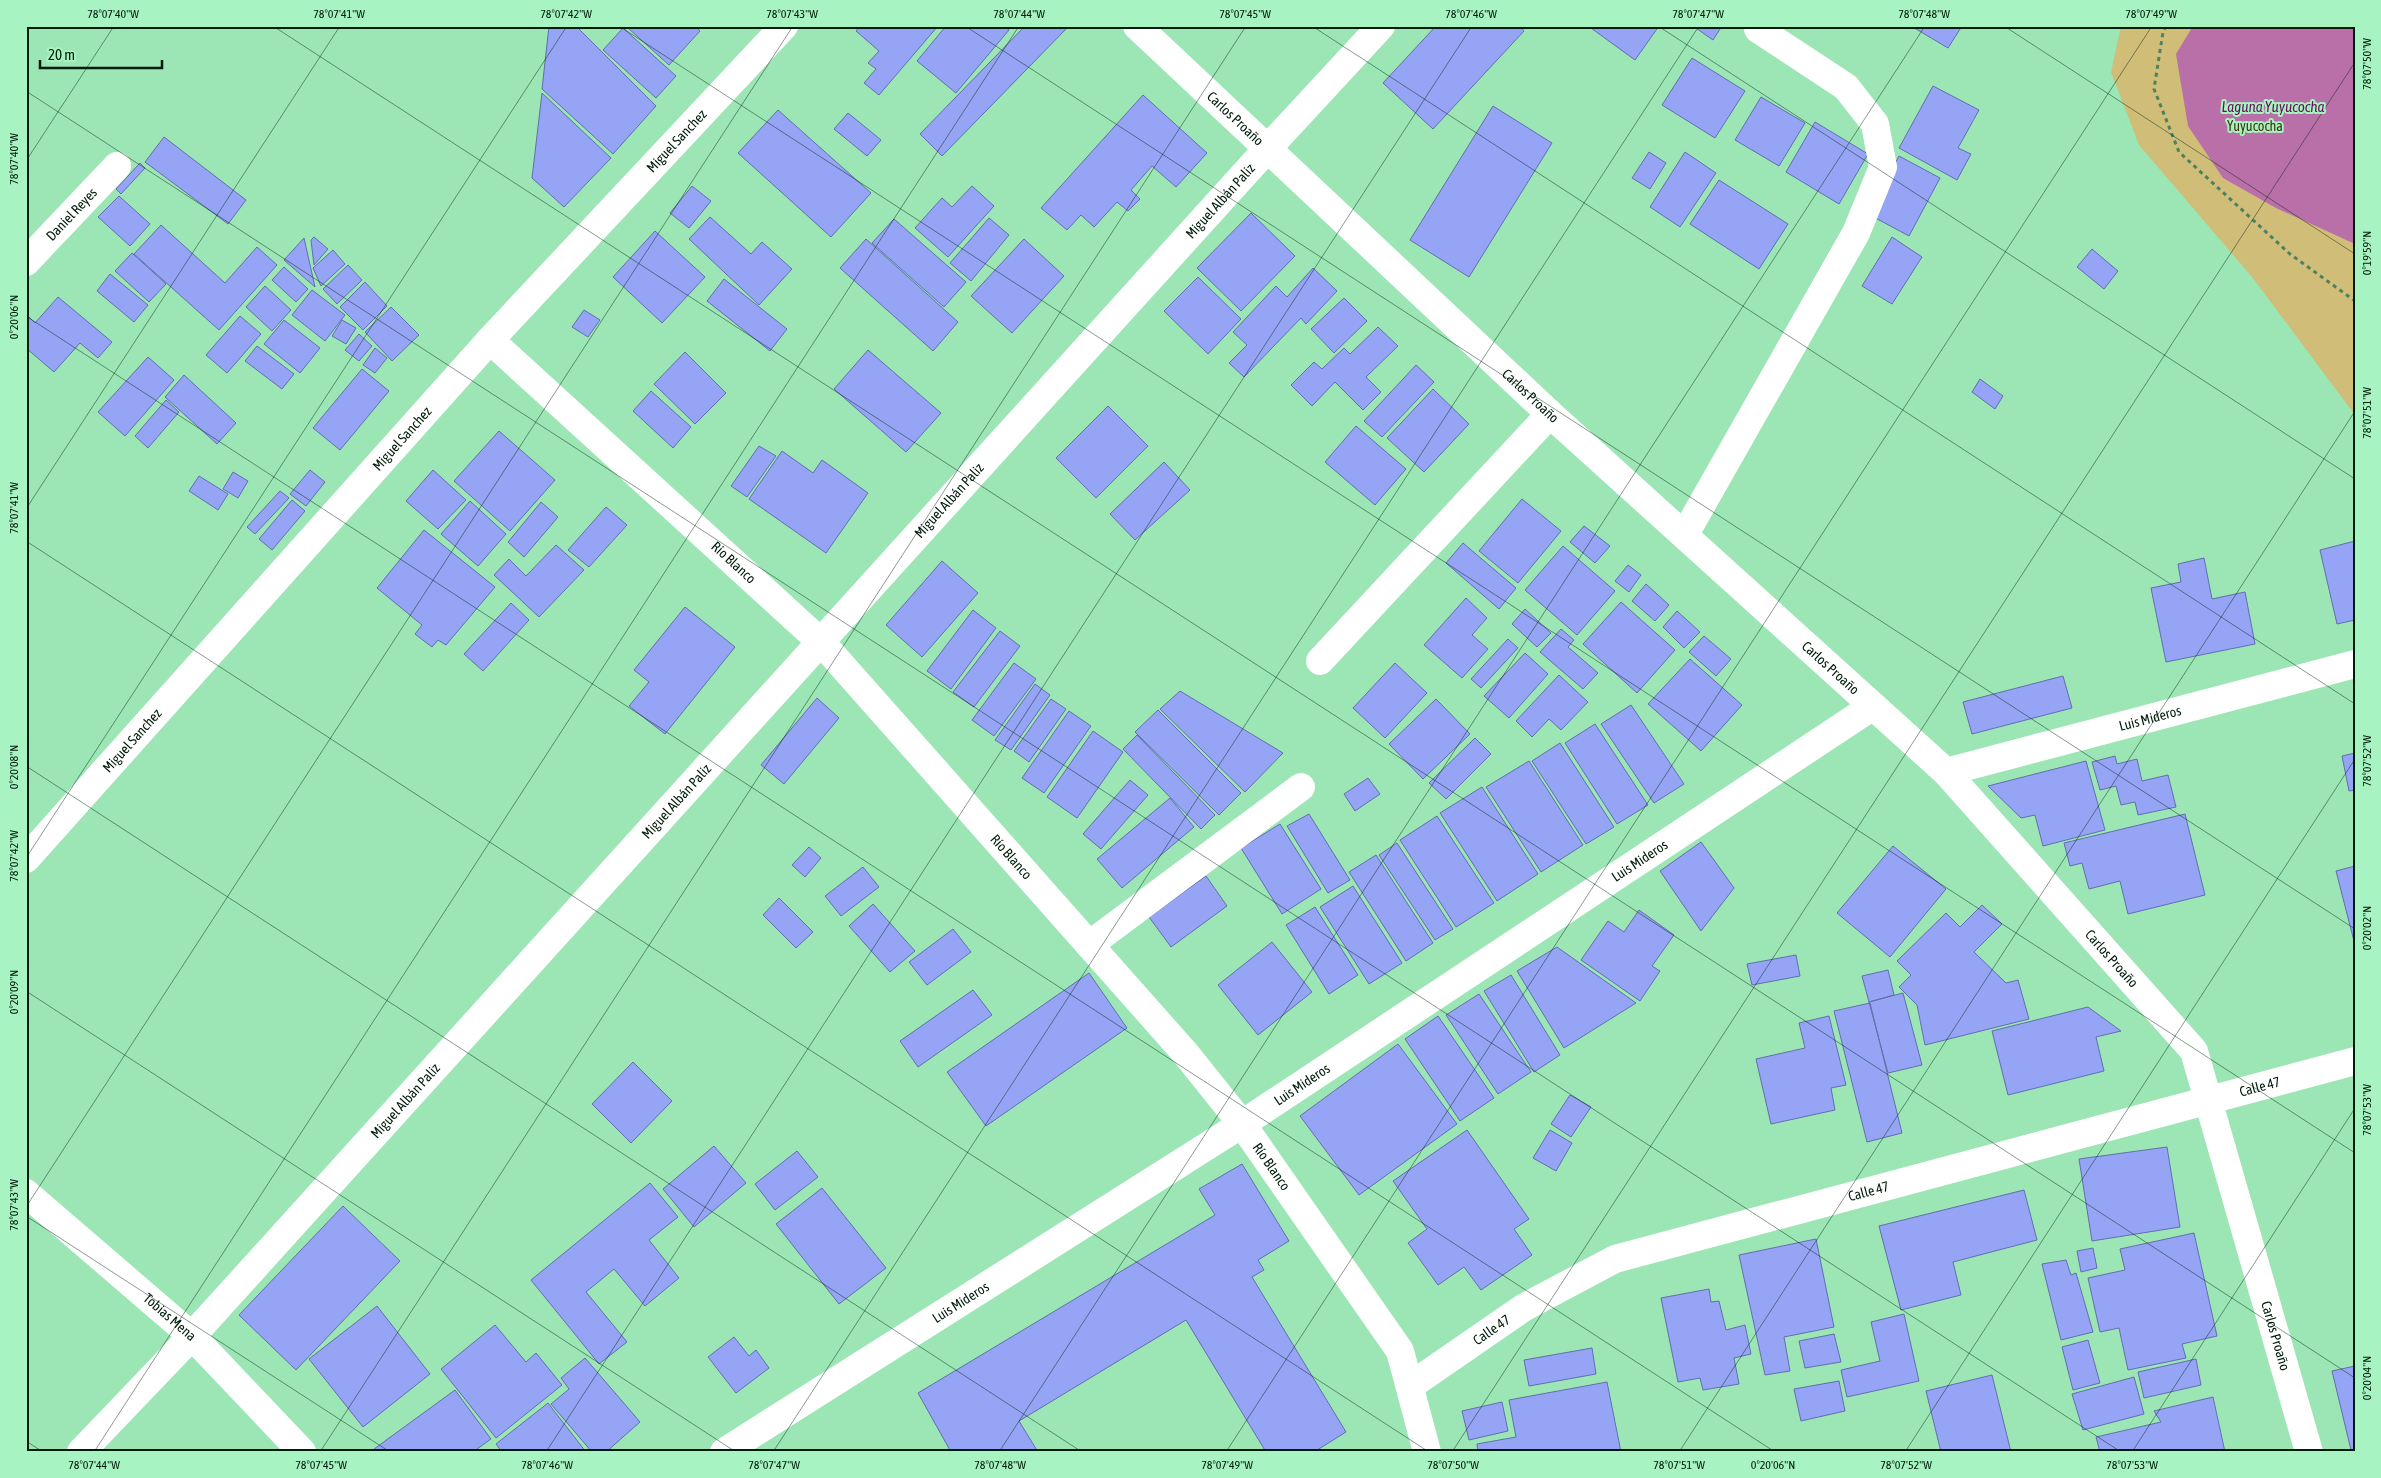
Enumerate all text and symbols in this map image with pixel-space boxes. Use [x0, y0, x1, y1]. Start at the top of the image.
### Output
text: 78°07'40"W [87, 7, 139, 21]
text: 78°07'41"W [313, 7, 365, 21]
text: 78°07'42"W [540, 7, 592, 21]
text: 78°07'43"W [766, 7, 818, 21]
text: 78°07'44"W [993, 7, 1045, 21]
text: 78°07'45"W [1219, 7, 1271, 21]
text: 78°07'46"W [1445, 7, 1497, 21]
text: 78°07'47"W [1672, 7, 1724, 21]
text: 78°07'48"W [1898, 7, 1950, 21]
text: 78°07'49"W [2125, 7, 2177, 21]
scale bar [40, 38, 162, 70]
text: 78°07'50"W [2360, 38, 2374, 90]
text: 20 m [48, 46, 75, 63]
street label: Carlos Proaño [1204, 88, 1267, 149]
water label: Laguna Yuyucocha [2221, 98, 2325, 115]
street label: Miguel Sanchez [643, 106, 710, 176]
park label: Yuyucocha [2227, 118, 2283, 134]
text: 78°07'40"W [7, 133, 21, 185]
street label: Miguel Albán Paliz [1182, 160, 1258, 241]
street label: Daniel Reyes [43, 184, 100, 244]
text: 0°19'59"N [2360, 231, 2374, 275]
text: 0°20'06"N [7, 295, 21, 339]
street label: Carlos Proaño [1499, 365, 1562, 426]
text: 78°07'51"W [2360, 387, 2374, 439]
street label: Miguel Sanchez [369, 403, 435, 474]
street label: Miguel Albán Paliz [911, 460, 987, 541]
text: 78°07'41"W [7, 482, 21, 534]
street label: Río Blanco [708, 538, 759, 587]
street label: Carlos Proaño [1799, 638, 1863, 698]
street label: Luis Mideros [2117, 702, 2183, 734]
street label: Miguel Sanchez [99, 705, 165, 776]
text: 78°07'52"W [2360, 735, 2374, 787]
text: 0°20'08"N [7, 745, 21, 789]
street label: Miguel Albán Paliz [638, 761, 714, 842]
text: 78°07'42"W [7, 830, 21, 882]
street label: Río Blanco [987, 831, 1035, 882]
street label: Luis Mideros [1609, 836, 1671, 885]
text: 0°20'02"N [2360, 906, 2374, 950]
street label: Carlos Proaño [2082, 926, 2141, 991]
text: 0°20'09"N [7, 970, 21, 1014]
street label: Miguel Albán Paliz [367, 1060, 443, 1141]
street label: Luis Mideros [1271, 1060, 1333, 1109]
street label: Calle 47 [2238, 1073, 2282, 1100]
text: 78°07'53"W [2360, 1084, 2374, 1136]
street label: Río Blanco [1250, 1140, 1294, 1193]
street label: Calle 47 [1846, 1178, 1891, 1204]
text: 78°07'43"W [7, 1179, 21, 1231]
street label: Luis Mideros [929, 1278, 992, 1326]
street label: Tobias Mena [140, 1290, 200, 1344]
street label: Carlos Proaño [2258, 1299, 2293, 1372]
street label: Calle 47 [1470, 1311, 1513, 1348]
text: 0°20'04"N [2360, 1356, 2374, 1400]
text: 78°07'44"W [68, 1458, 120, 1472]
text: 78°07'45"W [295, 1458, 347, 1472]
text: 78°07'46"W [521, 1458, 573, 1472]
text: 78°07'47"W [748, 1458, 800, 1472]
text: 78°07'48"W [974, 1458, 1026, 1472]
text: 78°07'49"W [1201, 1458, 1253, 1472]
text: 78°07'50"W [1427, 1458, 1479, 1472]
text: 78°07'51"W [1653, 1458, 1705, 1472]
text: 0°20'06"N [1751, 1458, 1795, 1472]
text: 78°07'52"W [1880, 1458, 1932, 1472]
text: 78°07'53"W [2106, 1458, 2158, 1472]

